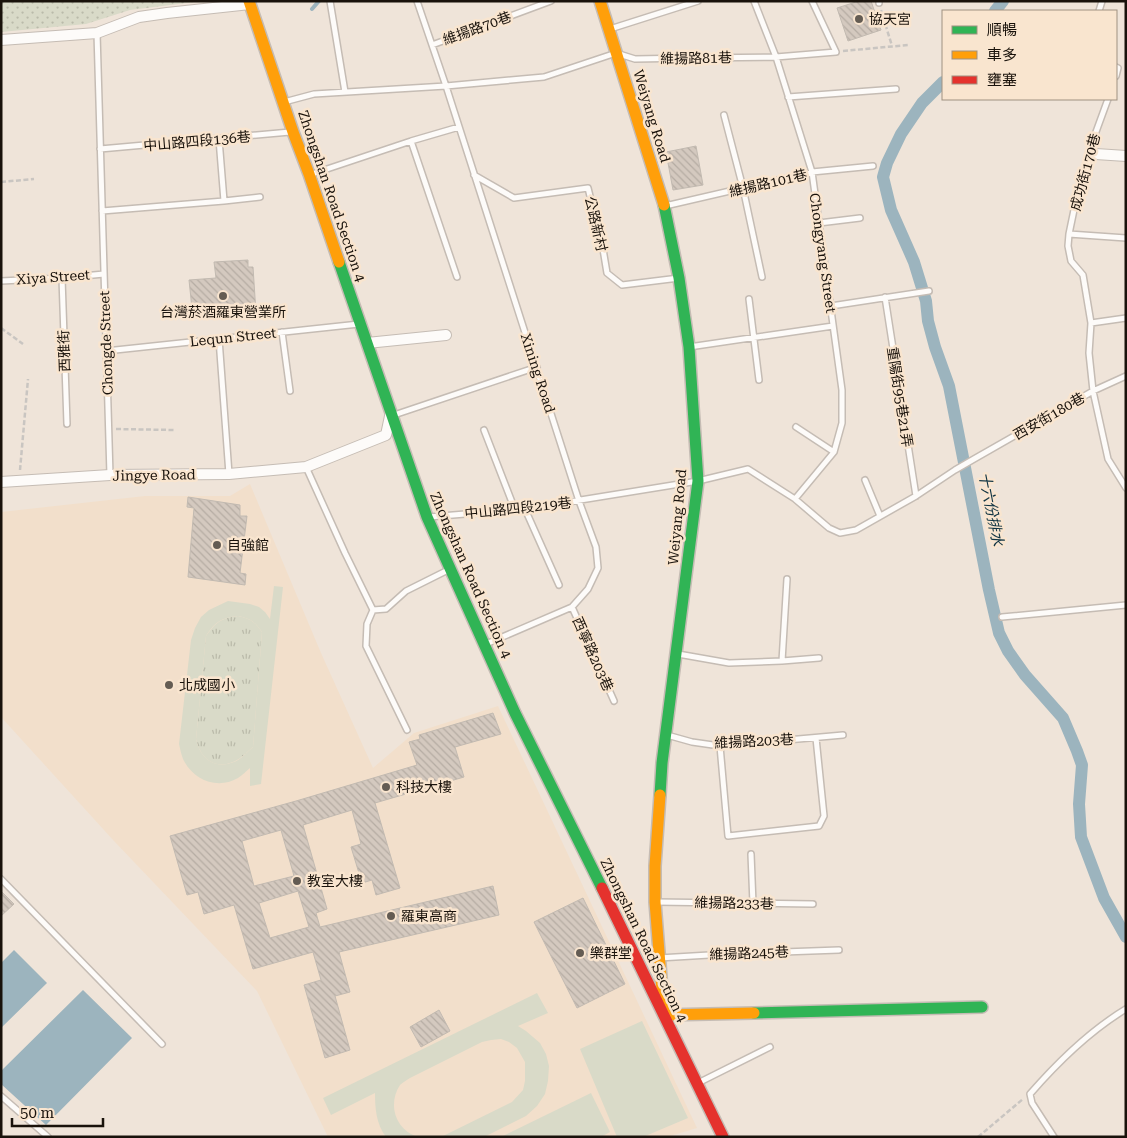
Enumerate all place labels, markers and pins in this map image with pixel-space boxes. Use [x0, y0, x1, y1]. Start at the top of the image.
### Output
place label: 協天宮 [869, 11, 911, 27]
marker: 協天宮 [853, 13, 865, 25]
marker: 台灣菸酒羅東營業所 [217, 290, 229, 302]
place label: 台灣菸酒羅東營業所 [160, 304, 286, 320]
place label: 自強館 [227, 537, 269, 553]
marker: 自強館 [211, 539, 223, 551]
place label: 北成國小 [179, 677, 235, 693]
marker: 北成國小 [163, 679, 175, 691]
place label: 科技大樓 [396, 779, 452, 795]
marker: 科技大樓 [380, 781, 392, 793]
place label: 教室大樓 [307, 873, 363, 889]
marker: 教室大樓 [291, 875, 303, 887]
place label: 羅東高商 [401, 908, 457, 924]
marker: 羅東高商 [385, 910, 397, 922]
place label: 樂群堂 [590, 945, 632, 961]
marker: 樂群堂 [574, 947, 586, 959]

